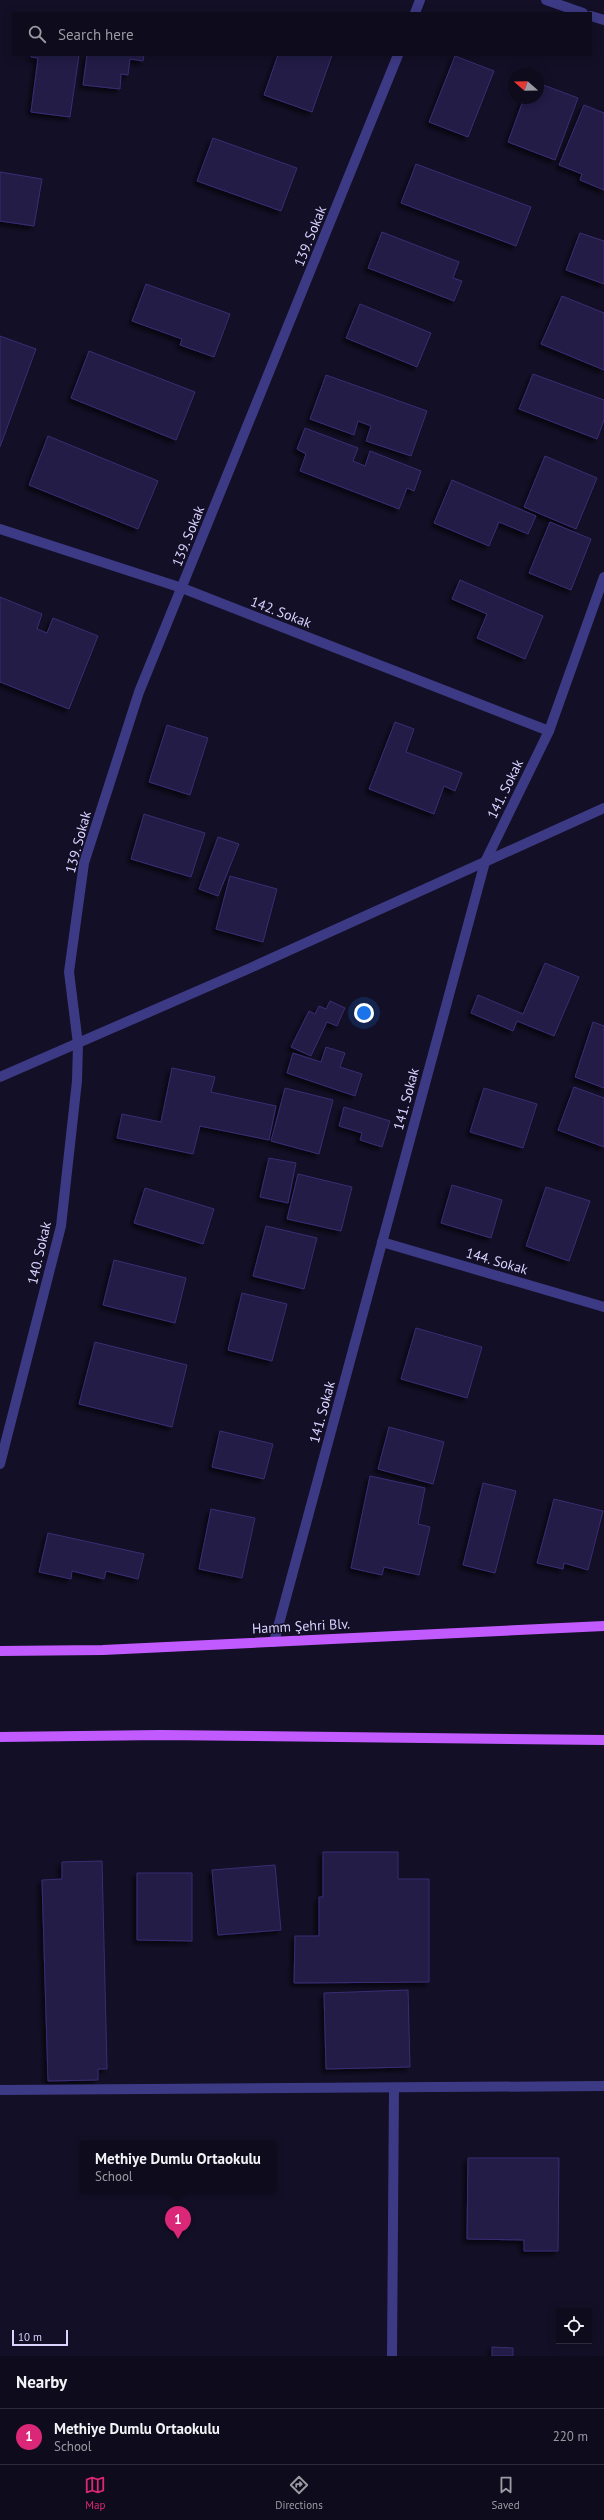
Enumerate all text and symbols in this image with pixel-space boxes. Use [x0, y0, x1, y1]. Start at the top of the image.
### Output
search box [12, 12, 592, 56]
icon: search [26, 23, 48, 45]
text: Search here [58, 25, 134, 44]
north arrow [508, 68, 544, 104]
street label: 139. Sokak [290, 203, 330, 269]
street label: 139. Sokak [168, 503, 208, 569]
street label: 142. Sokak [248, 592, 314, 632]
street label: 141. Sokak [483, 756, 527, 822]
street label: 139. Sokak [61, 809, 95, 875]
your location [354, 1003, 374, 1023]
street label: 141. Sokak [389, 1066, 423, 1132]
street label: 140. Sokak [23, 1220, 55, 1286]
street label: 144. Sokak [464, 1244, 530, 1279]
street label: 141. Sokak [305, 1379, 339, 1445]
street label: Hamm Şehri Blv. [251, 1614, 351, 1638]
popup [80, 2141, 276, 2193]
text: Methiye Dumlu Ortaokulu [95, 2149, 261, 2168]
text: School [95, 2168, 133, 2185]
pin: 1 [165, 2206, 191, 2239]
map controls [556, 2308, 592, 2344]
button: locate [556, 2308, 592, 2344]
scale bar [12, 2328, 68, 2347]
text: 10 m [18, 2330, 42, 2344]
text: Nearby [16, 2371, 67, 2393]
text: Methiye Dumlu Ortaokulu [54, 2419, 220, 2438]
text: 1 [25, 2428, 33, 2445]
text: 220 m [553, 2428, 588, 2445]
text: School [54, 2438, 92, 2455]
tab: Map [84, 2474, 106, 2512]
tab: Directions [275, 2474, 323, 2512]
tab: Saved [492, 2474, 520, 2512]

